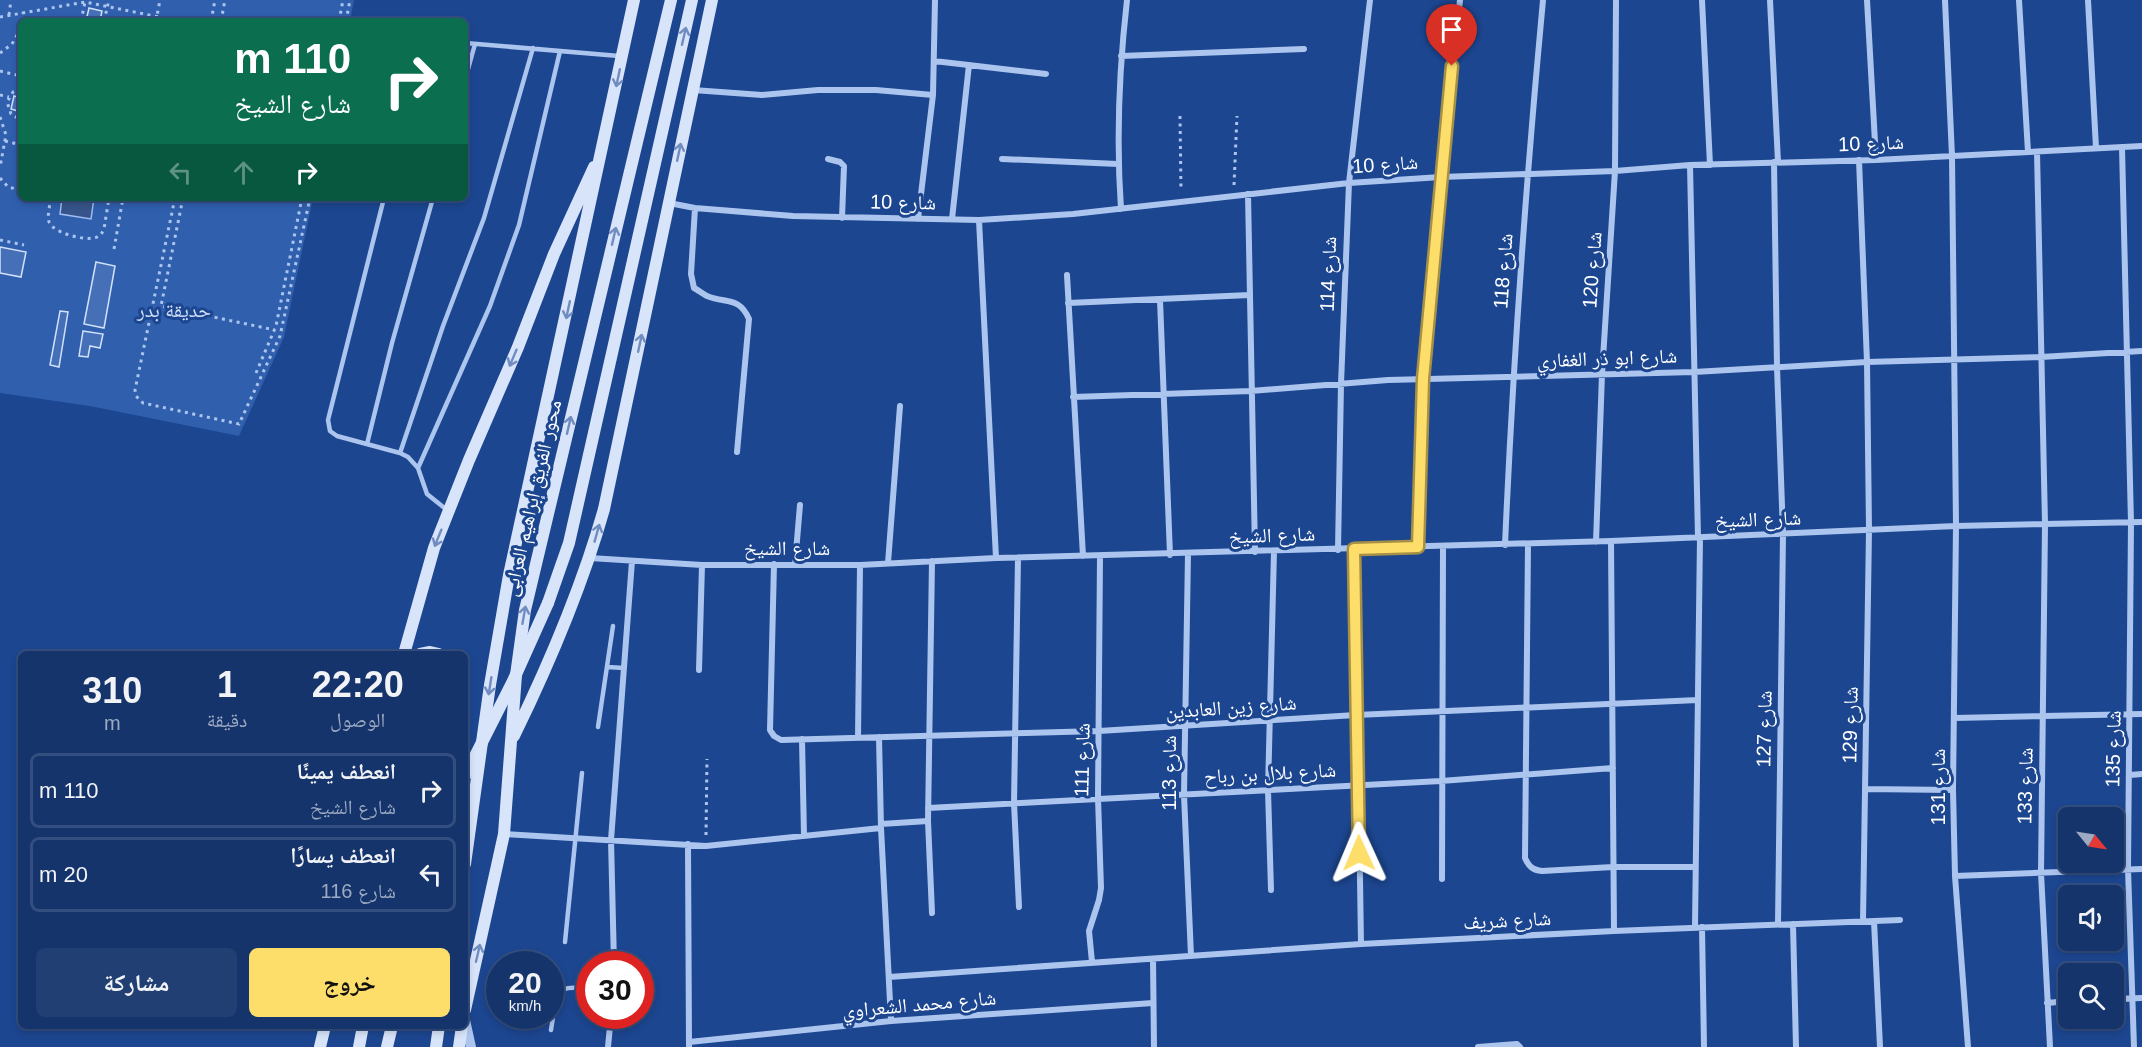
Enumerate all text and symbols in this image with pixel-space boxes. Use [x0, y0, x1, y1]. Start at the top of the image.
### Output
pin [1426, 4, 1477, 66]
icon: arrive [1435, 13, 1468, 46]
one-way arrow [679, 26, 690, 46]
text: 110 m [234, 35, 351, 82]
icon: right [372, 42, 450, 120]
one-way arrow [612, 68, 623, 87]
text: شارع الشيخ [234, 89, 351, 119]
street label: شارع 10 [1838, 131, 1904, 157]
one-way arrow [674, 143, 685, 163]
street label: شارع 10 [1351, 151, 1419, 179]
icon: left [164, 156, 197, 189]
icon: ahead [227, 156, 260, 189]
icon: right [290, 156, 323, 189]
street label: شارع 10 [870, 190, 936, 216]
one-way arrow [609, 227, 621, 246]
street label: شارع 120 [1578, 231, 1608, 309]
street label: شارع 118 [1489, 233, 1519, 310]
street label: شارع 114 [1316, 236, 1342, 312]
park label: حديقة بدر [136, 299, 211, 322]
one-way arrow [561, 300, 573, 319]
one-way arrow [634, 334, 646, 353]
street label: شارع ابو ذر الغفاري [1536, 345, 1678, 377]
one-way arrow [507, 348, 518, 367]
street label: محور الفريق إبراهيم العرابى [499, 398, 568, 599]
one-way arrow [564, 416, 576, 435]
street label: شارع الشيخ [1714, 506, 1802, 533]
street label: شارع الشيخ [1228, 522, 1316, 549]
one-way arrow [592, 524, 603, 543]
one-way arrow [432, 528, 443, 547]
street label: شارع الشيخ [744, 537, 830, 561]
one-way arrow [519, 606, 530, 626]
text: 1 [217, 664, 237, 705]
text: 22:20 [312, 664, 404, 705]
text: 310 [82, 670, 142, 711]
one-way arrow [485, 675, 496, 695]
street label: شارع 129 [1838, 686, 1864, 764]
street label: شارع 127 [1752, 690, 1778, 768]
street label: شارع زين العابدين [1165, 691, 1297, 725]
text: دقيقة [207, 709, 247, 731]
text: الوصول [330, 709, 385, 731]
street label: شارع 135 [2101, 710, 2127, 788]
text: m [104, 712, 121, 734]
street label: شارع 111 [1070, 723, 1096, 797]
street label: شارع 113 [1158, 735, 1182, 811]
street label: شارع 133 [2013, 747, 2039, 825]
street label: شارع 131 [1927, 749, 1951, 825]
text: انعطف يمينًا [297, 759, 396, 784]
street label: شارع بلال بن رباح [1203, 759, 1337, 789]
icon: right [414, 774, 447, 807]
text: 110 m [39, 778, 99, 803]
text: شارع الشيخ [310, 796, 396, 818]
north arrow [2058, 807, 2124, 873]
map controls [2058, 807, 2124, 1029]
position arrow [1327, 821, 1391, 885]
text: انعطف يسارًا [290, 843, 396, 868]
icon: left [414, 858, 447, 891]
text: 20 m [39, 862, 88, 887]
text: شارع 116 [321, 880, 396, 902]
button: sound [2058, 885, 2124, 951]
street label: شارع شريف [1462, 907, 1552, 935]
one-way arrow [472, 944, 484, 963]
button: مشاركة [36, 948, 237, 1017]
button: خروج [249, 948, 450, 1017]
speed limit sign: 30 [576, 951, 654, 1029]
button: search [2058, 963, 2124, 1029]
text: 20 [508, 966, 542, 999]
street label: شارع محمد الشعراوي [841, 986, 997, 1027]
text: km/h [509, 997, 541, 1014]

